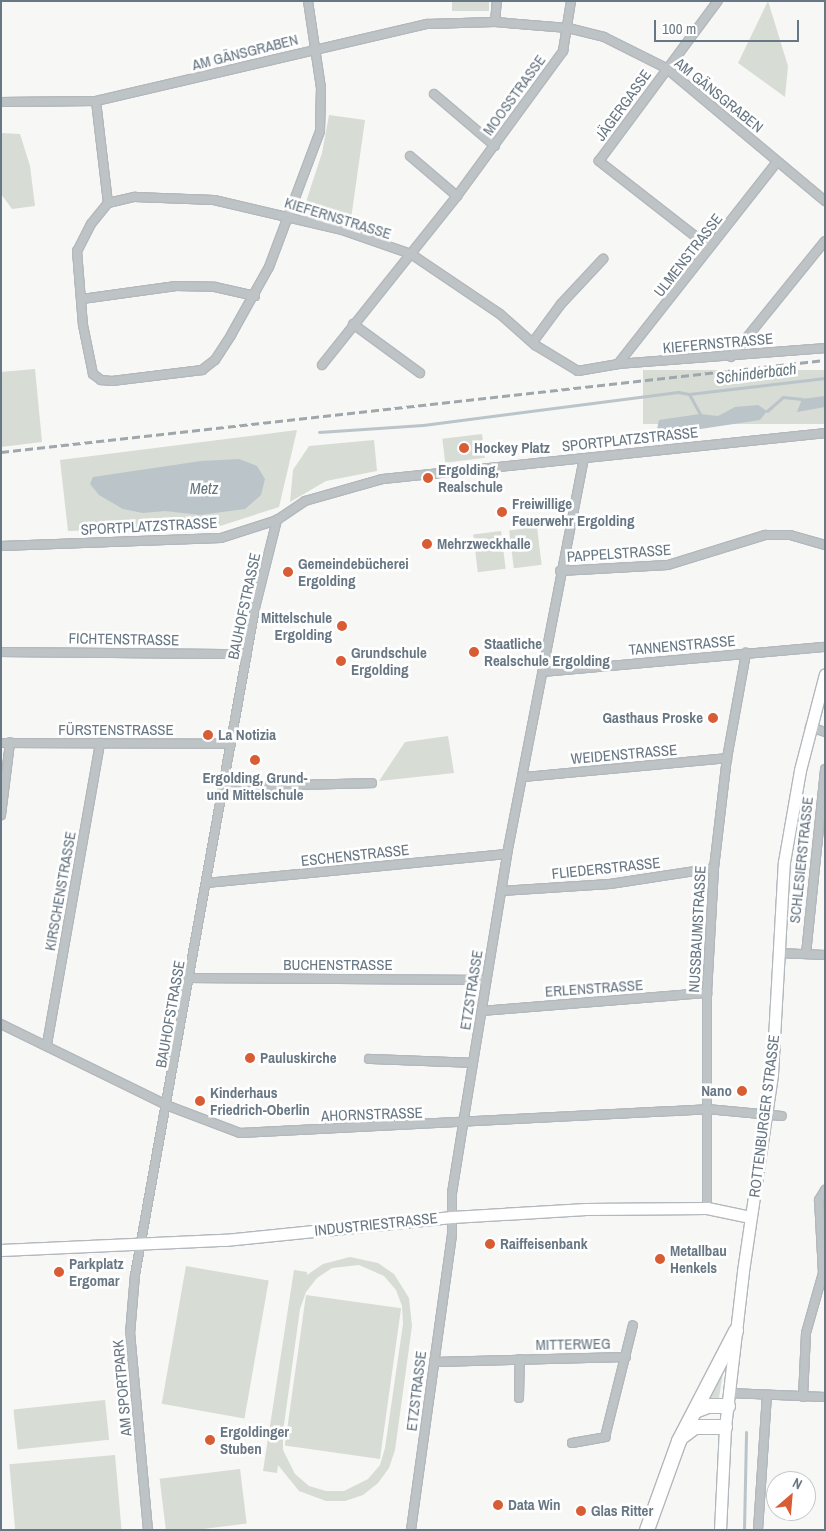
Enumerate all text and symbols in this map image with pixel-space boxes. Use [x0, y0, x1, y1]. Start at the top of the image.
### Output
scale bar [656, 10, 801, 42]
text: 100 m [662, 18, 696, 39]
street label: AM GÄNSGRABEN [190, 30, 300, 74]
street label: MOOSSTRASSE [479, 51, 549, 139]
street label: AM GÄNSGRABEN [671, 54, 767, 136]
street label: JÄGERGASSE [591, 66, 655, 144]
street label: KIEFERNSTRASSE [282, 193, 394, 243]
street label: ULMENSTRASSE [650, 210, 726, 300]
street label: KIEFERNSTRASSE [662, 329, 774, 357]
water label: Schinderbach [715, 359, 797, 387]
street label: SPORTPLATZSTRASSE [561, 423, 699, 455]
place label: Hockey Platz [474, 439, 550, 457]
marker: Hockey Platz [458, 442, 470, 454]
place label: Ergolding, Realschule [438, 460, 503, 495]
marker: Ergolding, Realschule [422, 472, 434, 484]
water label: Metz [190, 478, 218, 498]
place label: Freiwillige Feuerwehr Ergolding [512, 494, 634, 529]
marker: Freiwillige Feuerwehr Ergolding [496, 506, 508, 518]
street label: SPORTPLATZSTRASSE [80, 513, 218, 539]
place label: Mehrzweckhalle [437, 535, 531, 553]
marker: Mehrzweckhalle [421, 538, 433, 550]
street label: PAPPELSTRASSE [566, 540, 672, 566]
street label: BAUHOFSTRASSE [224, 551, 264, 661]
place label: Gemeindebücherei Ergolding [298, 554, 409, 589]
marker: Gemeindebücherei Ergolding [282, 566, 294, 578]
place label: Mittelschule Ergolding [261, 608, 332, 643]
marker: Mittelschule Ergolding [336, 620, 348, 632]
street label: FICHTENSTRASSE [68, 629, 180, 649]
street label: TANNENSTRASSE [628, 631, 736, 659]
place label: Staatliche Realschule Ergolding [484, 634, 610, 669]
place label: Grundschule Ergolding [351, 643, 427, 678]
marker: Staatliche Realschule Ergolding [468, 646, 480, 658]
marker: Grundschule Ergolding [335, 655, 347, 667]
place label: Gasthaus Proske [603, 709, 703, 727]
marker: Gasthaus Proske [707, 712, 719, 724]
street label: FÜRSTENSTRASSE [58, 721, 174, 739]
place label: La Notizia [218, 726, 276, 744]
marker: La Notizia [202, 729, 214, 741]
street label: WEIDENSTRASSE [570, 740, 678, 768]
marker: Ergolding, Grund- und Mittelschule [249, 754, 261, 766]
place label: Ergolding, Grund- und Mittelschule [202, 768, 308, 803]
street label: SCHLESIERSTRASSE [785, 796, 817, 924]
street label: KIRSCHENSTRASSE [41, 830, 79, 952]
street label: ESCHENSTRASSE [300, 840, 410, 870]
street label: FLIEDERSTRASSE [551, 853, 661, 883]
street label: NUSSBAUMSTRASSE [685, 865, 709, 993]
street label: ETZSTRASSE [456, 949, 486, 1031]
street label: BUCHENSTRASSE [283, 956, 393, 974]
street label: BAUHOFSTRASSE [152, 959, 188, 1069]
street label: ERLENSTRASSE [544, 976, 644, 1000]
street label: ROTTENBURGER STRASSE [745, 1034, 783, 1198]
place label: Pauluskirche [260, 1049, 337, 1067]
marker: Pauluskirche [244, 1052, 256, 1064]
place label: Nano [701, 1082, 732, 1100]
place label: Kinderhaus Friedrich-Oberlin [210, 1083, 310, 1118]
marker: Nano [736, 1085, 748, 1097]
marker: Kinderhaus Friedrich-Oberlin [194, 1095, 206, 1107]
street label: AHORNSTRASSE [321, 1103, 423, 1125]
street label: INDUSTRIESTRASSE [314, 1209, 438, 1239]
place label: Raiffeisenbank [500, 1235, 587, 1253]
marker: Raiffeisenbank [484, 1238, 496, 1250]
place label: Metallbau Henkels [670, 1241, 727, 1276]
marker: Metallbau Henkels [654, 1253, 666, 1265]
place label: Parkplatz Ergomar [69, 1254, 124, 1289]
marker: Parkplatz Ergomar [53, 1266, 65, 1278]
street label: MITTERWEG [535, 1334, 611, 1354]
street label: AM SPORTPARK [109, 1339, 135, 1437]
street label: ETZSTRASSE [402, 1350, 430, 1432]
place label: Ergoldinger Stuben [220, 1422, 289, 1457]
marker: Ergoldinger Stuben [204, 1434, 216, 1446]
north arrow [766, 1471, 816, 1521]
text: N [790, 1474, 805, 1493]
place label: Data Win [508, 1496, 561, 1514]
marker: Data Win [492, 1499, 504, 1511]
place label: Glas Ritter [591, 1502, 653, 1520]
marker: Glas Ritter [575, 1505, 587, 1517]

